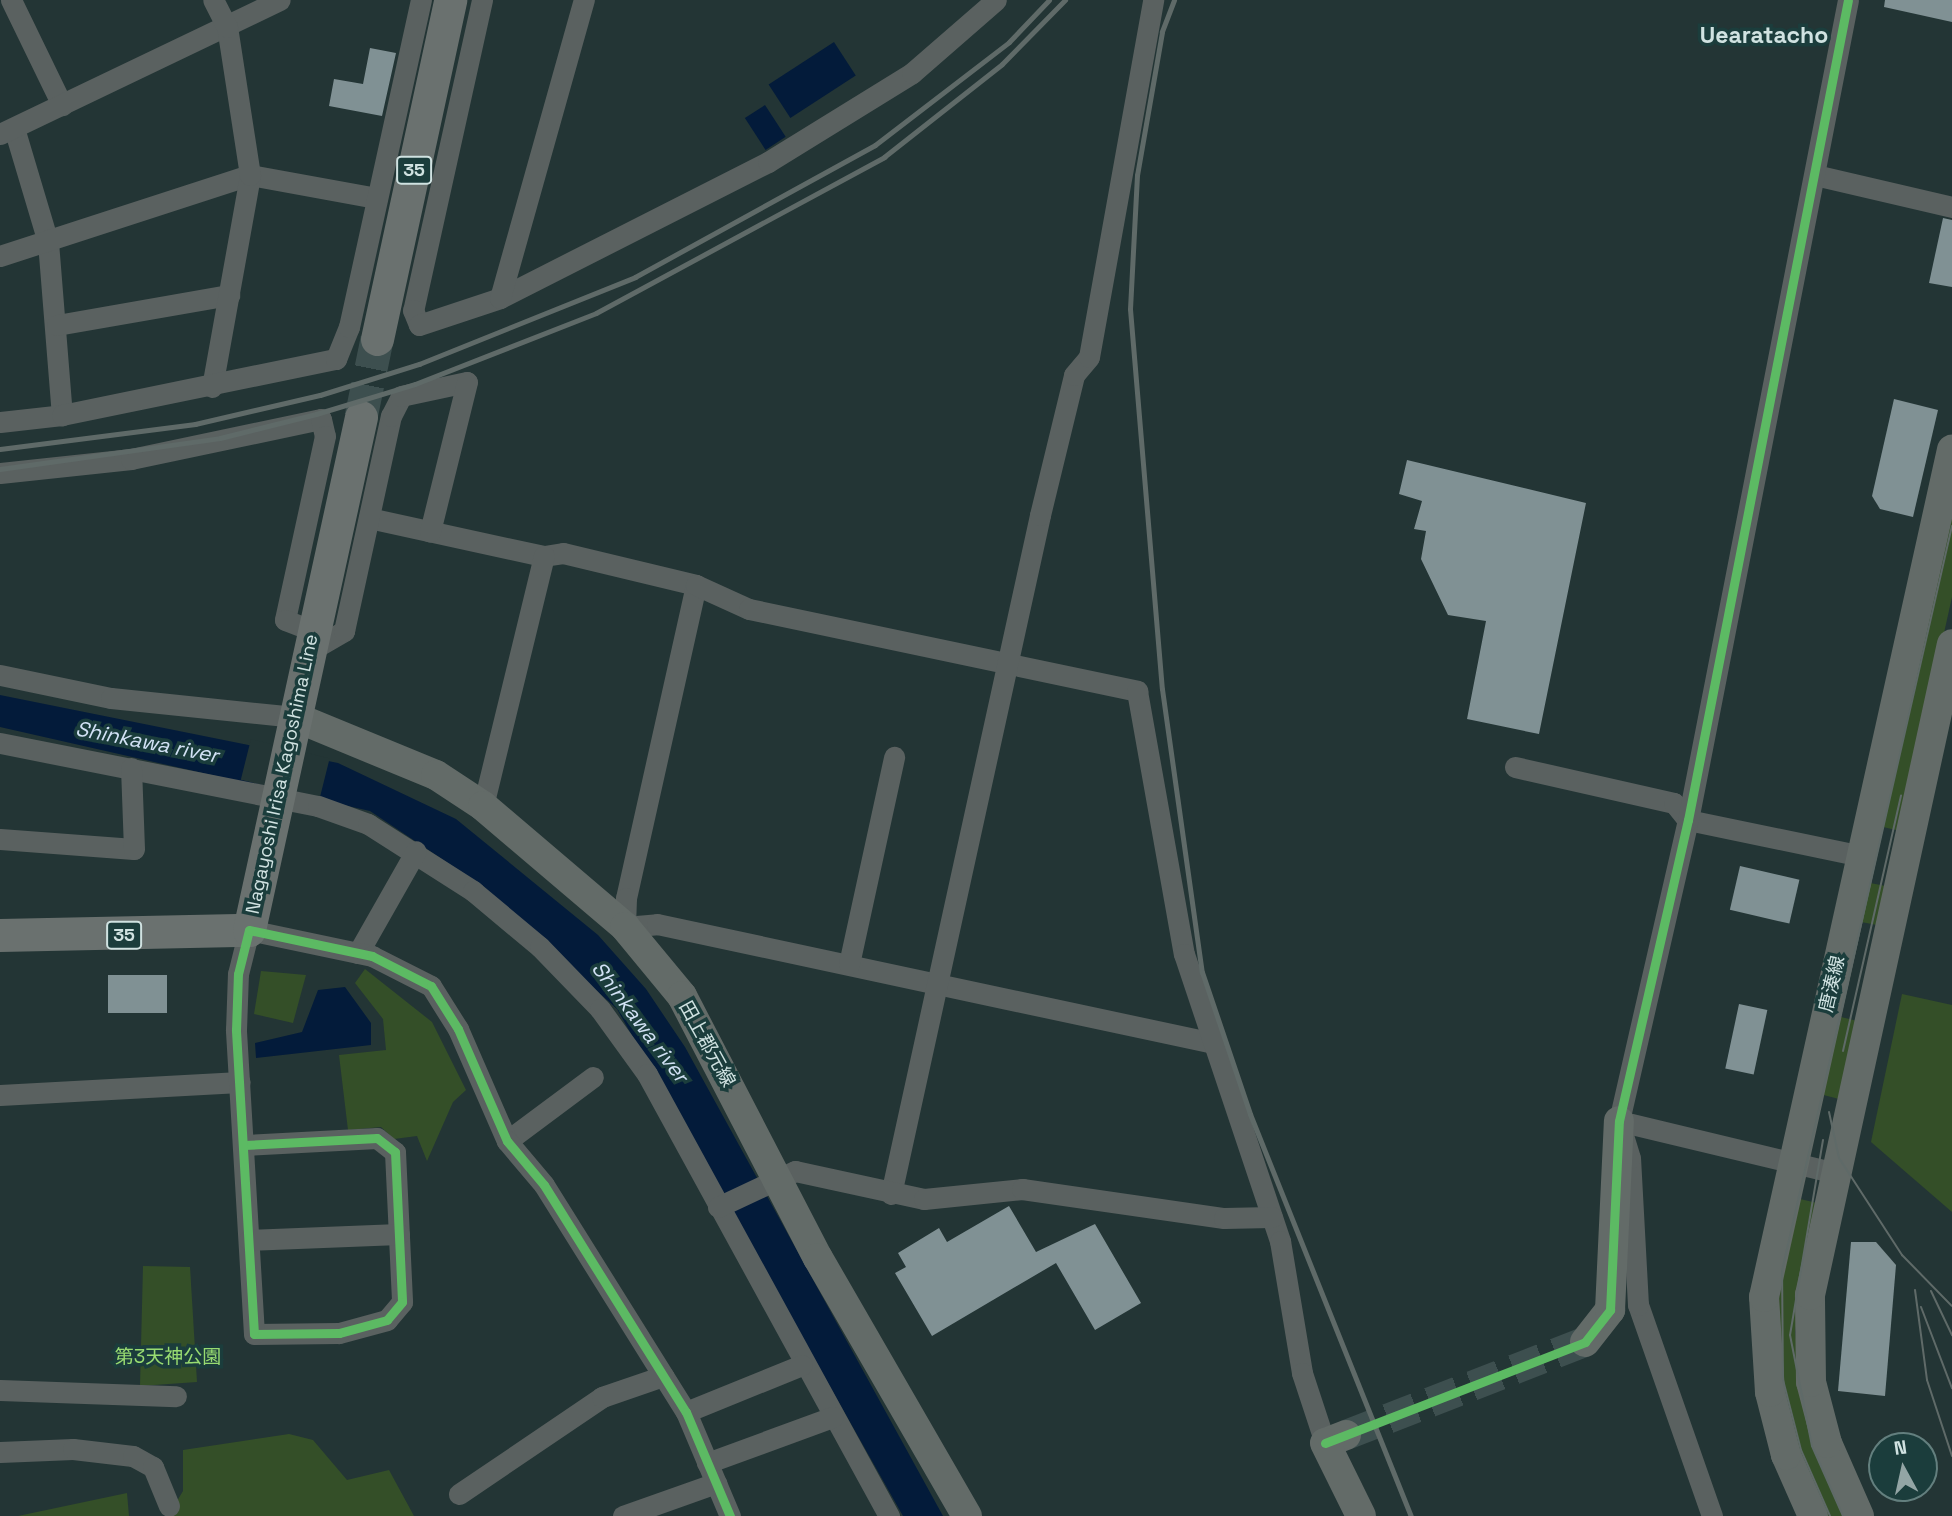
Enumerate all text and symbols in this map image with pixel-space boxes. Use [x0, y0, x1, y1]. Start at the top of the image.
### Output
district label: Uearatacho [1700, 21, 1828, 49]
road number: 35 [395, 155, 433, 184]
street label: Nagayoshi Irisa Kagoshima Line [241, 632, 323, 916]
water label: Shinkawa river [73, 716, 221, 768]
road number: 35 [105, 920, 143, 950]
street label: 唐湊線 [1814, 954, 1850, 1014]
water label: Shinkawa river [586, 956, 694, 1088]
street label: 田上郡元線 [674, 997, 740, 1091]
park label: 第3天神公園 [115, 1346, 221, 1368]
north arrow [1868, 1432, 1938, 1502]
text: N [1892, 1434, 1908, 1461]

